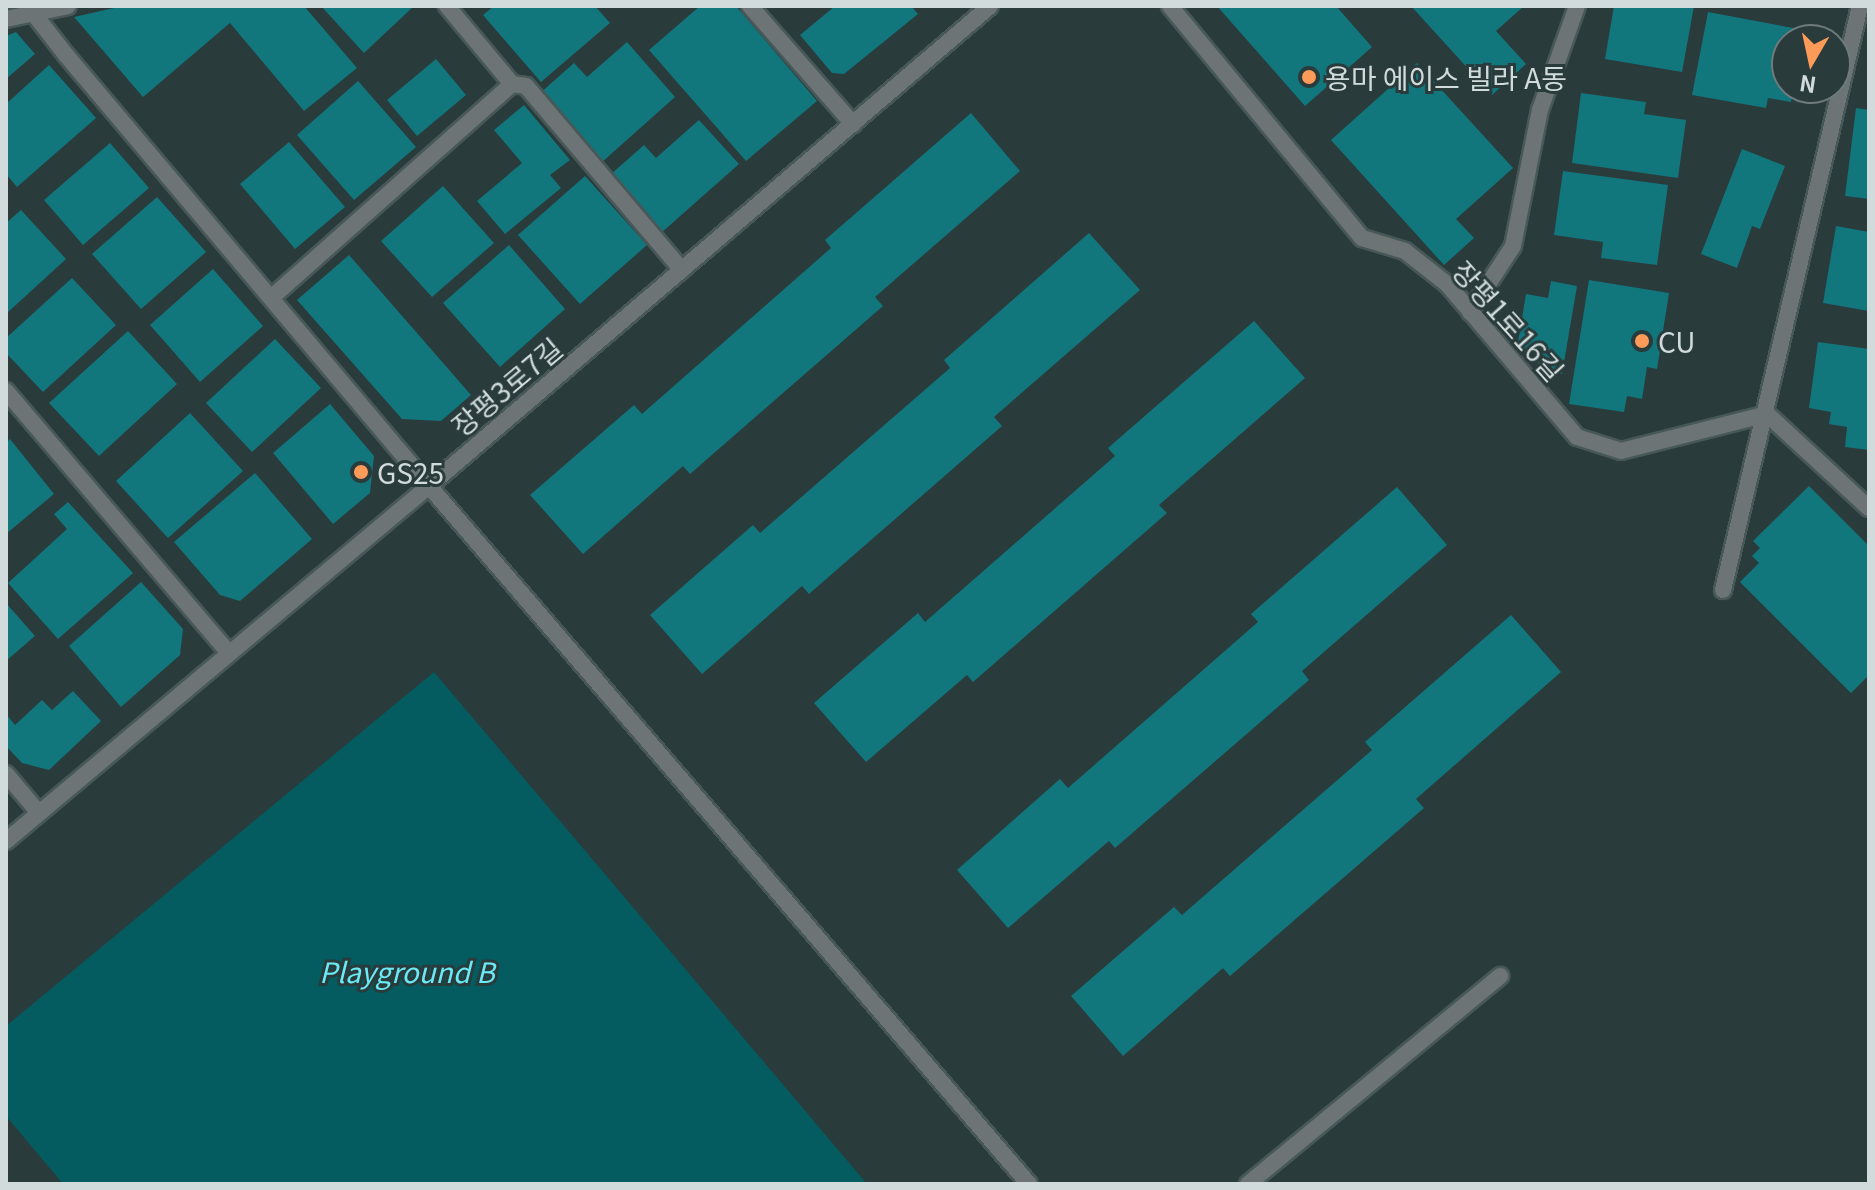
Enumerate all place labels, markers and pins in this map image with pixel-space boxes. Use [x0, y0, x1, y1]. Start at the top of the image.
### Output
place label: 용마 에이스 빌라 A동 [1325, 60, 1567, 94]
marker: 용마 에이스 빌라 A동 [1300, 68, 1318, 86]
place label: CU [1658, 324, 1696, 358]
marker: CU [1633, 332, 1651, 350]
place label: GS25 [377, 455, 444, 489]
marker: GS25 [352, 463, 370, 481]

